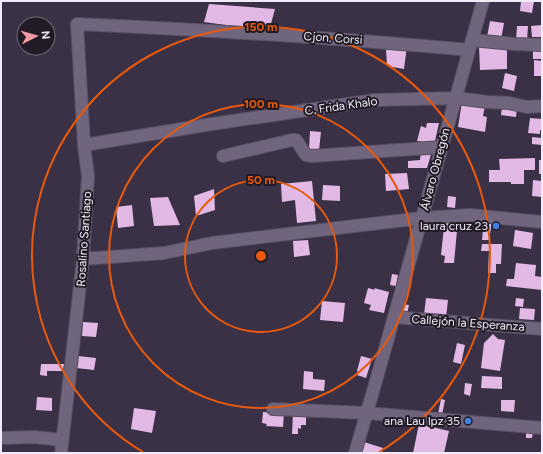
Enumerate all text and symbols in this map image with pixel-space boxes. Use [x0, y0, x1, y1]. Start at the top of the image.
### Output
north arrow [16, 16, 56, 56]
text: 150 m [244, 20, 278, 34]
street label: Cjon. Corsi [303, 29, 363, 47]
text: N [39, 30, 52, 40]
street label: C. Frida Khalo [304, 94, 378, 118]
text: 100 m [244, 97, 278, 111]
street label: Álvaro Obregón [417, 126, 453, 212]
text: 50 m [247, 173, 275, 187]
street label: Rosalino Santiago [74, 191, 94, 287]
place label: laura cruz 23 [420, 219, 488, 233]
marker: laura cruz 23 [491, 221, 501, 231]
centre of rings [254, 249, 268, 263]
street label: Callejón la Esperanza [411, 312, 525, 334]
place label: ana Lau lpz 35 [384, 414, 460, 428]
marker: ana Lau lpz 35 [463, 416, 473, 426]

